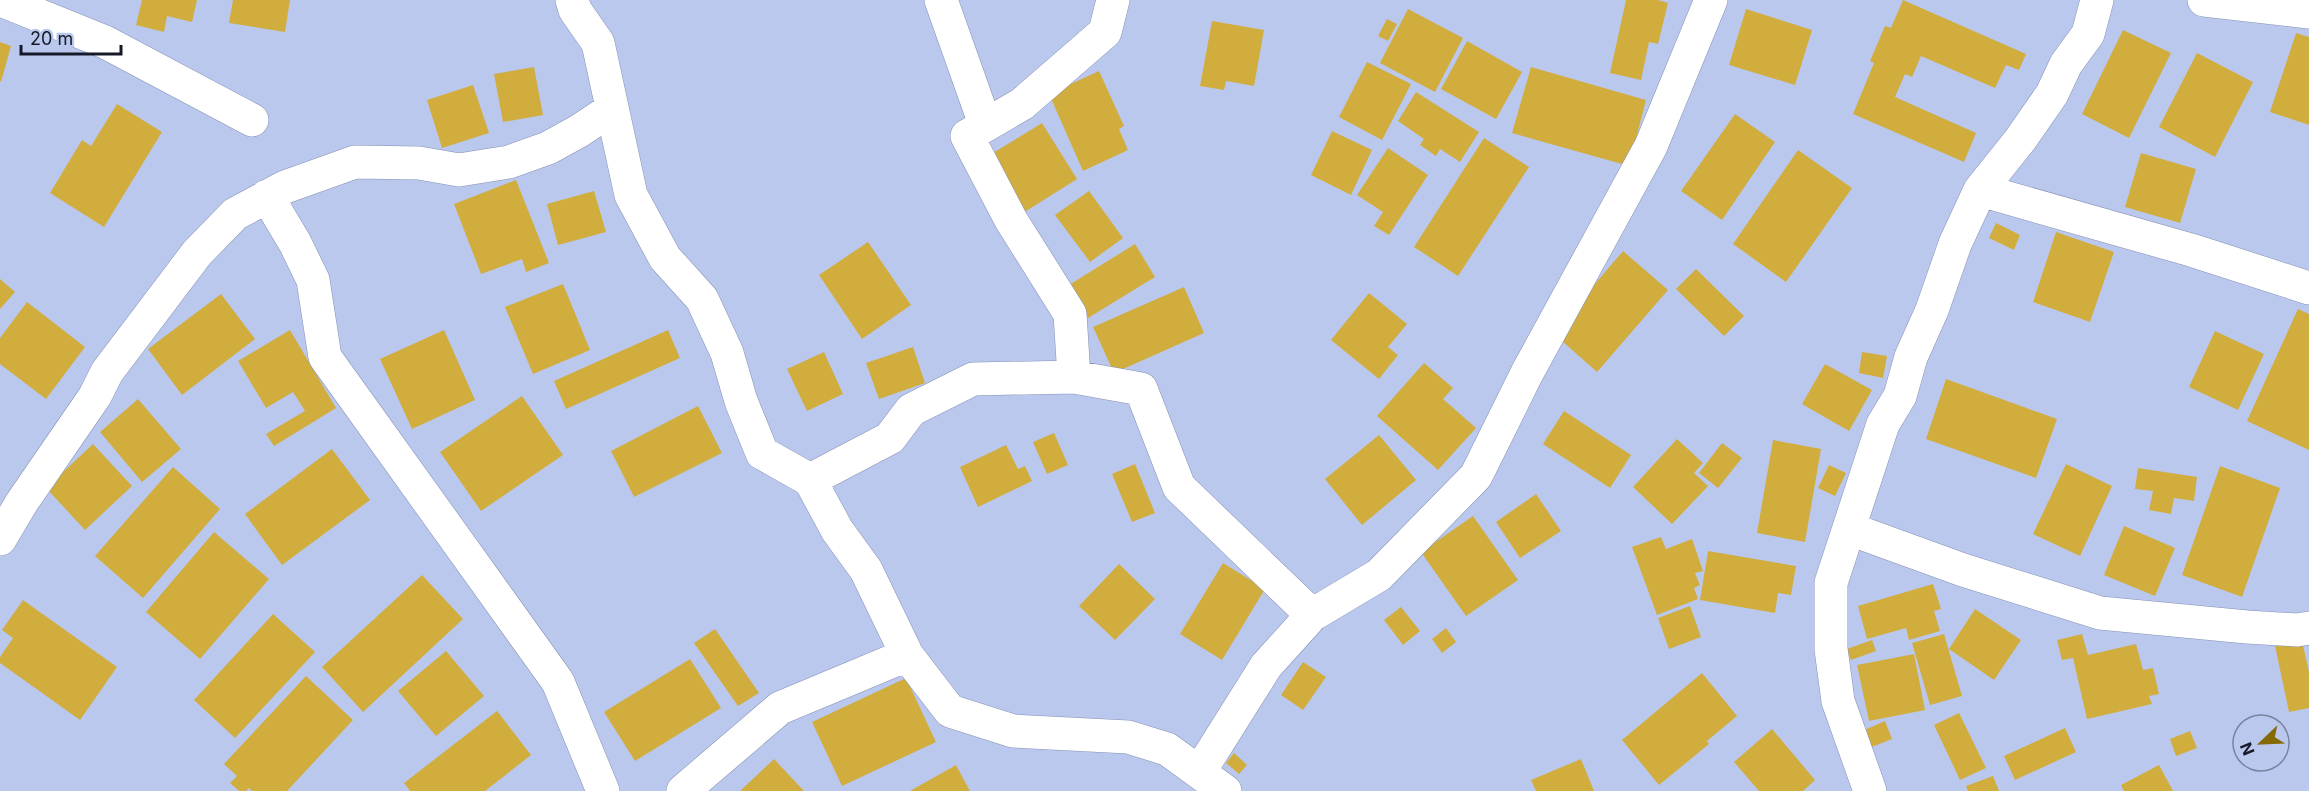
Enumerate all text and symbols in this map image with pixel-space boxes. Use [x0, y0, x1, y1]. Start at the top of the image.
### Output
scale bar [21, 18, 122, 56]
text: 20 m [30, 28, 73, 49]
north arrow [2231, 713, 2291, 773]
text: N [2236, 739, 2259, 758]

